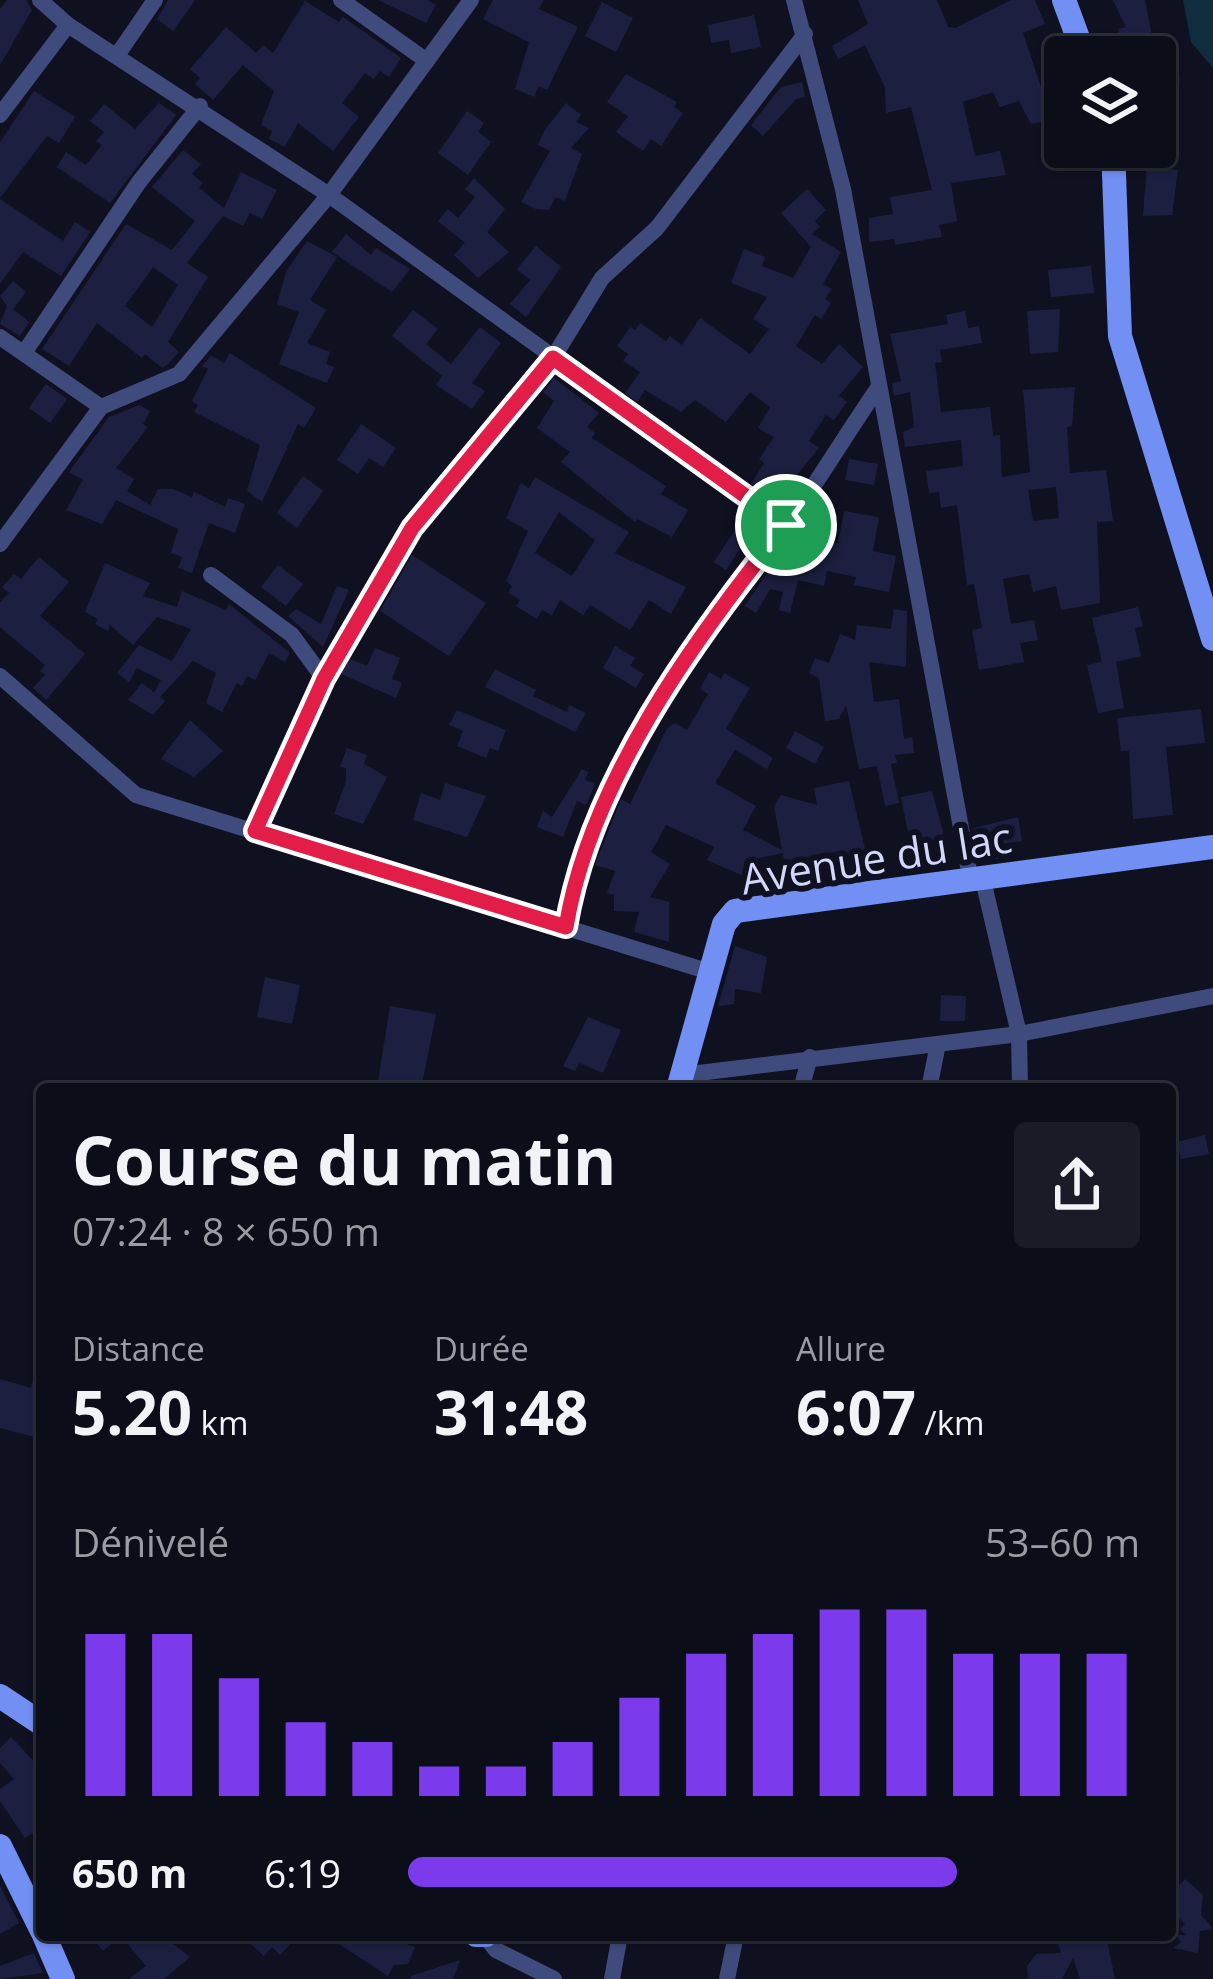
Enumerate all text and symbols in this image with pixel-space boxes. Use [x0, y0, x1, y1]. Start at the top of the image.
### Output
map controls [1044, 36, 1176, 168]
button: layers [1044, 36, 1176, 168]
pin [735, 474, 837, 576]
icon: arrive [753, 492, 819, 558]
street label: Avenue du lac [736, 807, 1016, 907]
text: Course du matin [72, 1114, 616, 1204]
button: share [1014, 1122, 1140, 1248]
text: 07:24 · 8 × 650 m [72, 1204, 380, 1257]
text: Distance [72, 1326, 205, 1371]
text: Durée [434, 1326, 529, 1371]
text: Allure [796, 1326, 886, 1371]
text: 5.20 [72, 1371, 192, 1453]
text: 31:48 [434, 1371, 588, 1453]
text: 6:07 [796, 1371, 916, 1453]
text: km [192, 1400, 249, 1445]
text: /km [916, 1400, 985, 1445]
text: Dénivelé [72, 1515, 229, 1568]
text: 53–60 m [985, 1515, 1140, 1568]
text: 650 m [72, 1846, 187, 1899]
text: 6:19 [264, 1846, 341, 1899]

